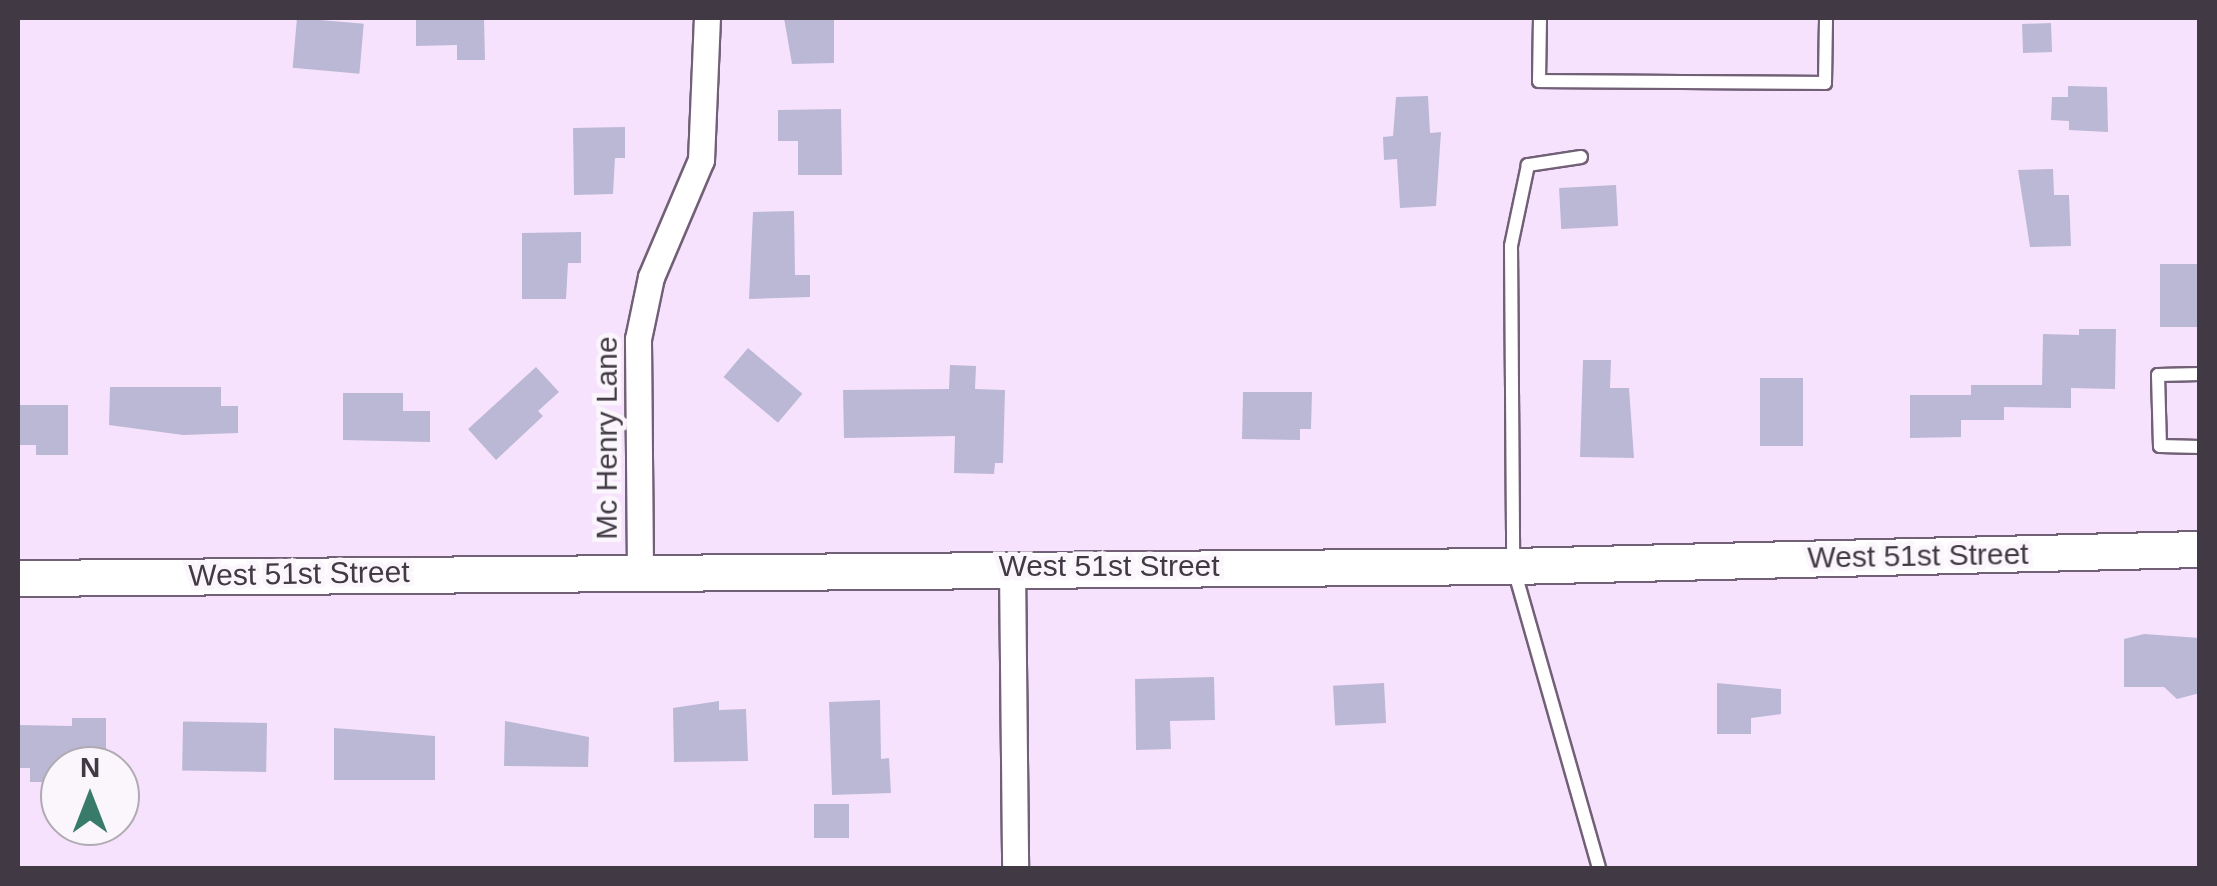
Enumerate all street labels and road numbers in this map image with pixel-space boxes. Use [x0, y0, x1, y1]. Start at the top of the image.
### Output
street label: Mc Henry Lane [589, 336, 625, 540]
street label: West 51st Street [1807, 536, 2029, 576]
street label: West 51st Street [998, 548, 1220, 584]
street label: West 51st Street [188, 554, 410, 594]

